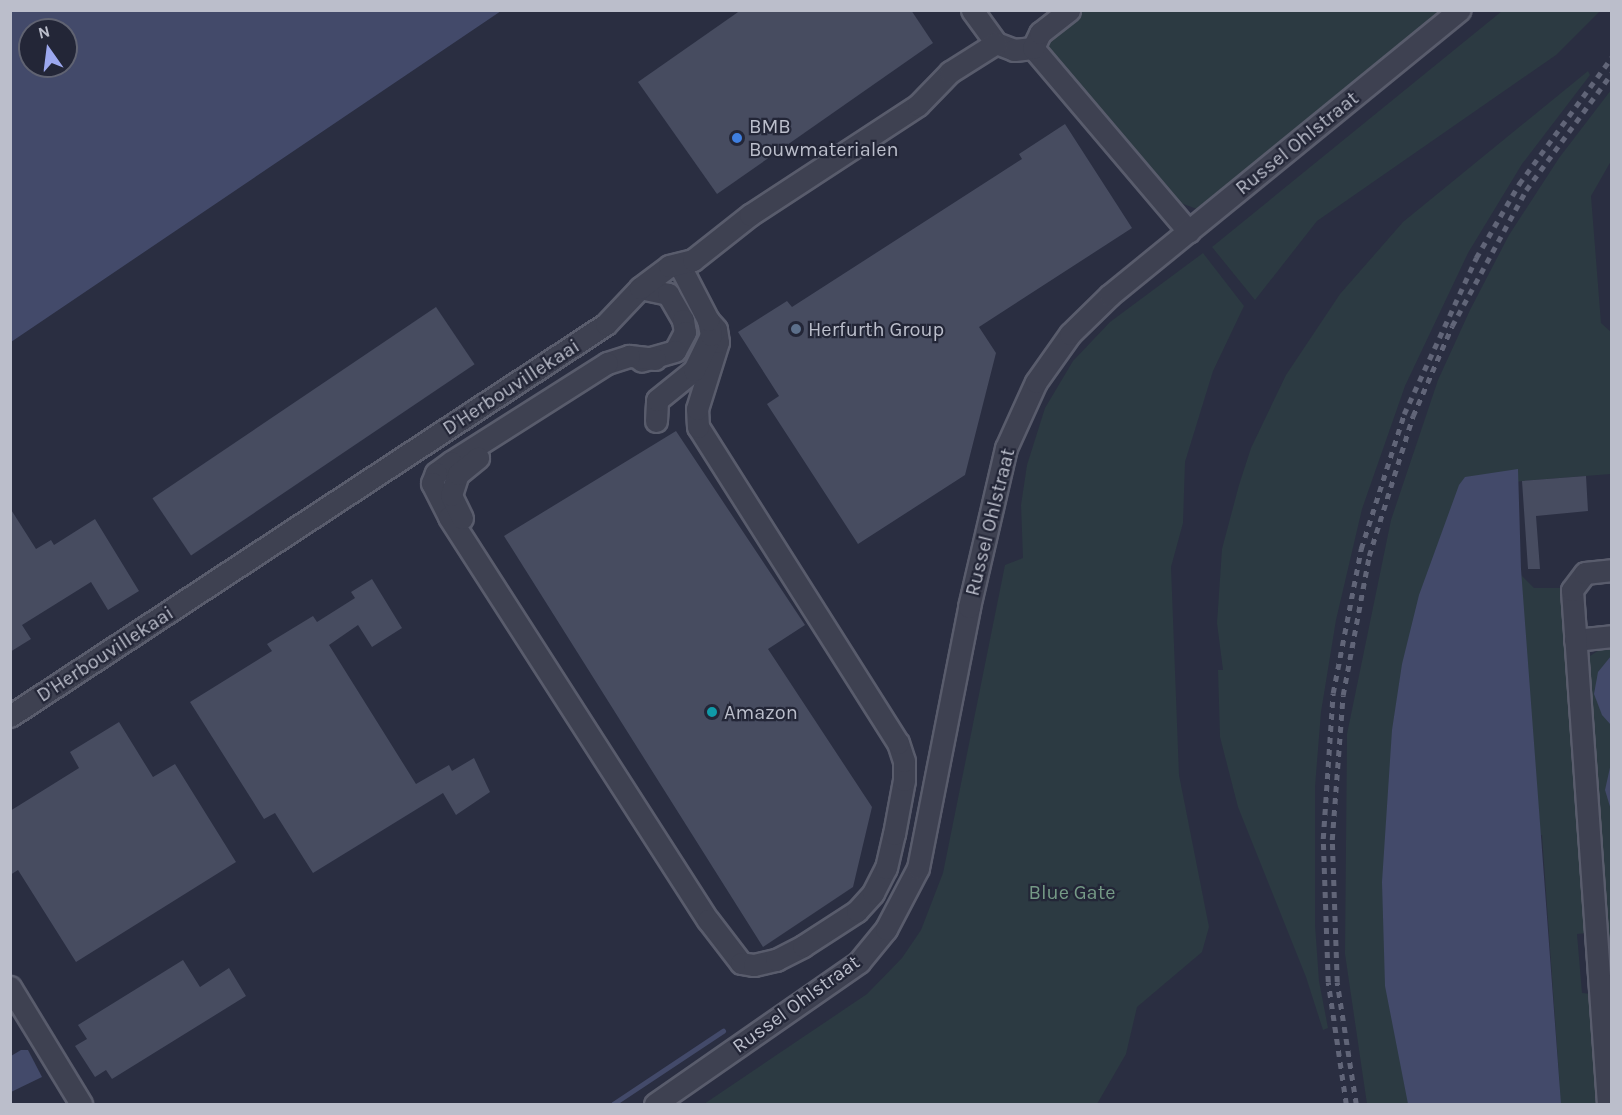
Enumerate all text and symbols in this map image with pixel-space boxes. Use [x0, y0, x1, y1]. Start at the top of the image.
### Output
north arrow [18, 18, 78, 78]
text: N [36, 21, 52, 43]
street label: Russel Ohlstraat [1231, 86, 1363, 200]
place label: BMB Bouwmaterialen [749, 114, 899, 161]
marker: BMB Bouwmaterialen [730, 131, 744, 145]
place label: Herfurth Group [808, 317, 944, 341]
marker: Herfurth Group [789, 322, 803, 336]
street label: D'Herbouvillekaai [438, 334, 584, 440]
street label: Russel Ohlstraat [960, 446, 1020, 598]
street label: D'Herbouvillekaai [32, 601, 178, 707]
place label: Amazon [724, 700, 798, 724]
marker: Amazon [705, 705, 719, 719]
park label: Blue Gate [1029, 880, 1115, 904]
street label: Russel Ohlstraat [728, 950, 864, 1058]

